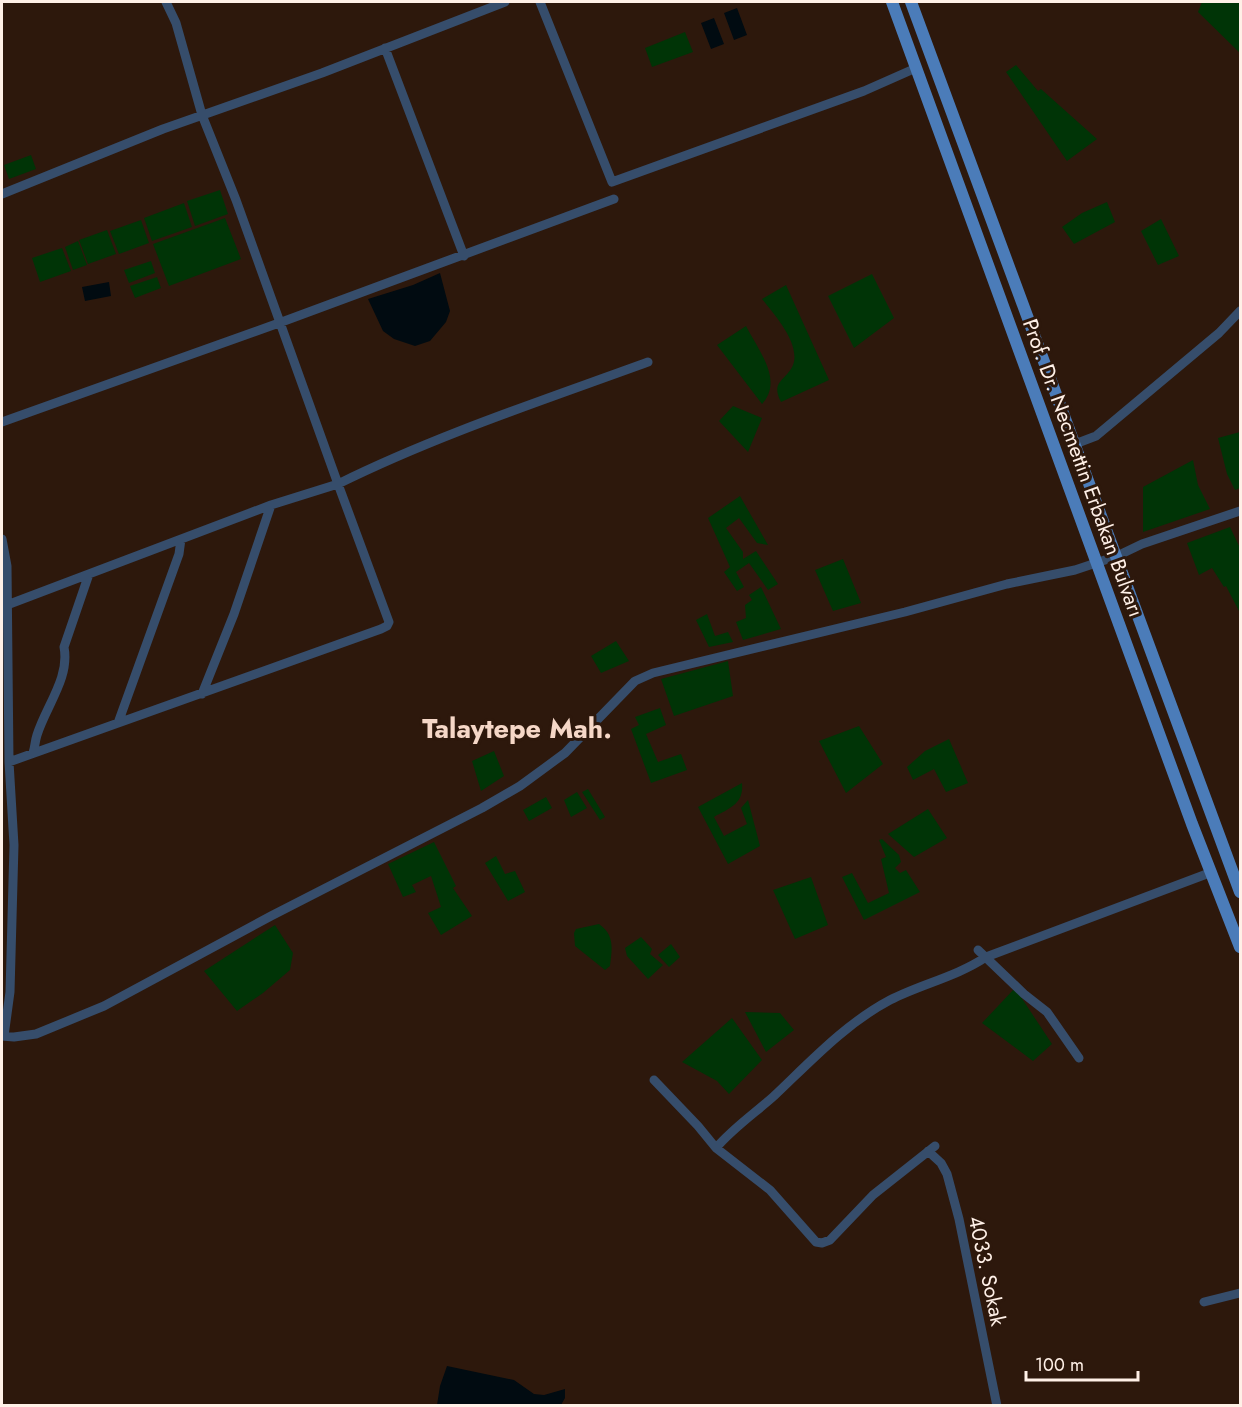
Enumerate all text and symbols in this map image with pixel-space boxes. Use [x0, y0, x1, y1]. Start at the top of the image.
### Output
street label: Prof. Dr. Necmettin Erbakan Bulvarı [1015, 315, 1151, 621]
district label: Talaytepe Mah. [422, 709, 612, 748]
street label: 4033. Sokak [961, 1213, 1013, 1329]
scale bar [1026, 1344, 1138, 1382]
text: 100 m [1035, 1352, 1084, 1378]

